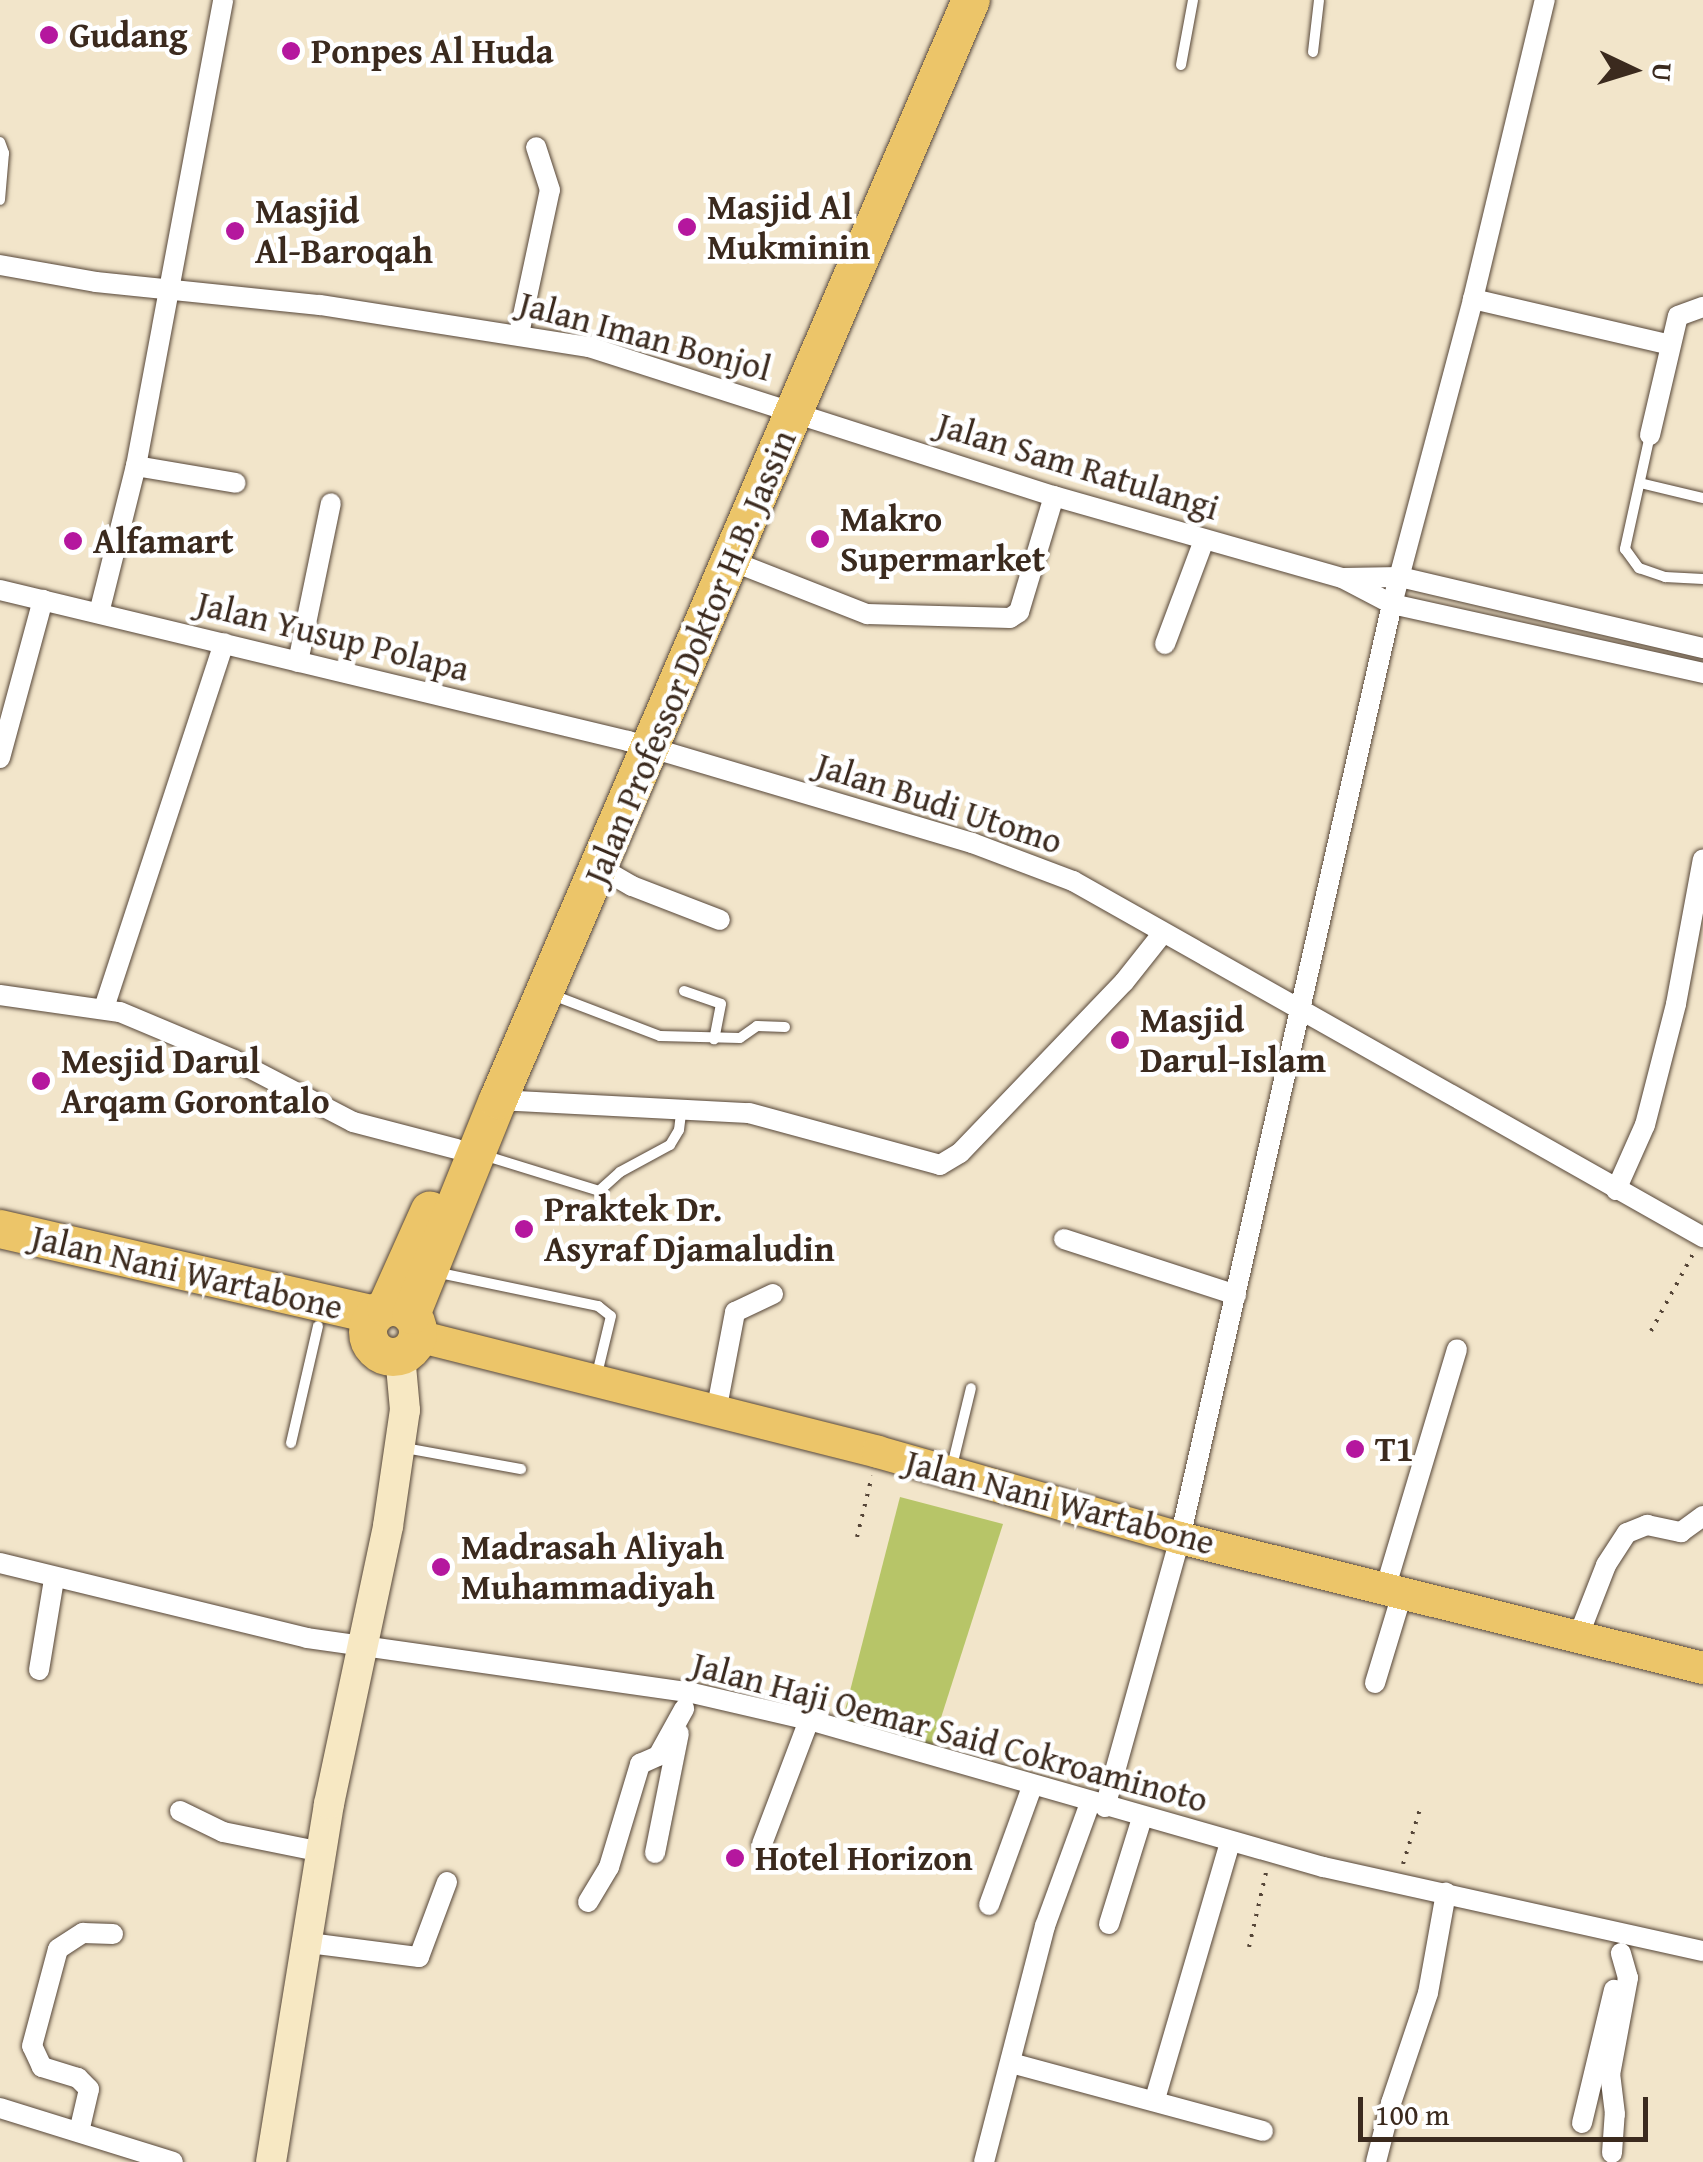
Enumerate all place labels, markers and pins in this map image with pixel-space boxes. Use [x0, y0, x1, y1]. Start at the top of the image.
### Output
place label: Gudang [69, 14, 187, 56]
marker: Gudang [38, 24, 60, 46]
place label: Ponpes Al Huda [311, 30, 554, 72]
marker: Ponpes Al Huda [280, 40, 302, 62]
place label: Masjid Al Mukminin [707, 186, 870, 268]
place label: Masjid Al-Baroqah [255, 190, 433, 272]
marker: Masjid Al Mukminin [676, 216, 698, 238]
marker: Masjid Al-Baroqah [224, 220, 246, 242]
place label: Makro Supermarket [840, 498, 1045, 580]
place label: Alfamart [93, 520, 234, 562]
marker: Makro Supermarket [809, 528, 831, 550]
marker: Alfamart [62, 530, 84, 552]
place label: Masjid Darul-Islam [1140, 999, 1326, 1081]
marker: Masjid Darul-Islam [1109, 1029, 1131, 1051]
place label: Mesjid Darul Arqam Gorontalo [61, 1040, 330, 1122]
marker: Mesjid Darul Arqam Gorontalo [30, 1070, 52, 1092]
place label: Praktek Dr. Asyraf Djamaludin [544, 1188, 835, 1270]
marker: Praktek Dr. Asyraf Djamaludin [513, 1218, 535, 1240]
place label: T1 [1375, 1428, 1414, 1470]
marker: T1 [1344, 1438, 1366, 1460]
place label: Madrasah Aliyah Muhammadiyah [461, 1526, 724, 1608]
marker: Madrasah Aliyah Muhammadiyah [430, 1556, 452, 1578]
place label: Hotel Horizon [755, 1837, 973, 1879]
marker: Hotel Horizon [724, 1847, 746, 1869]

